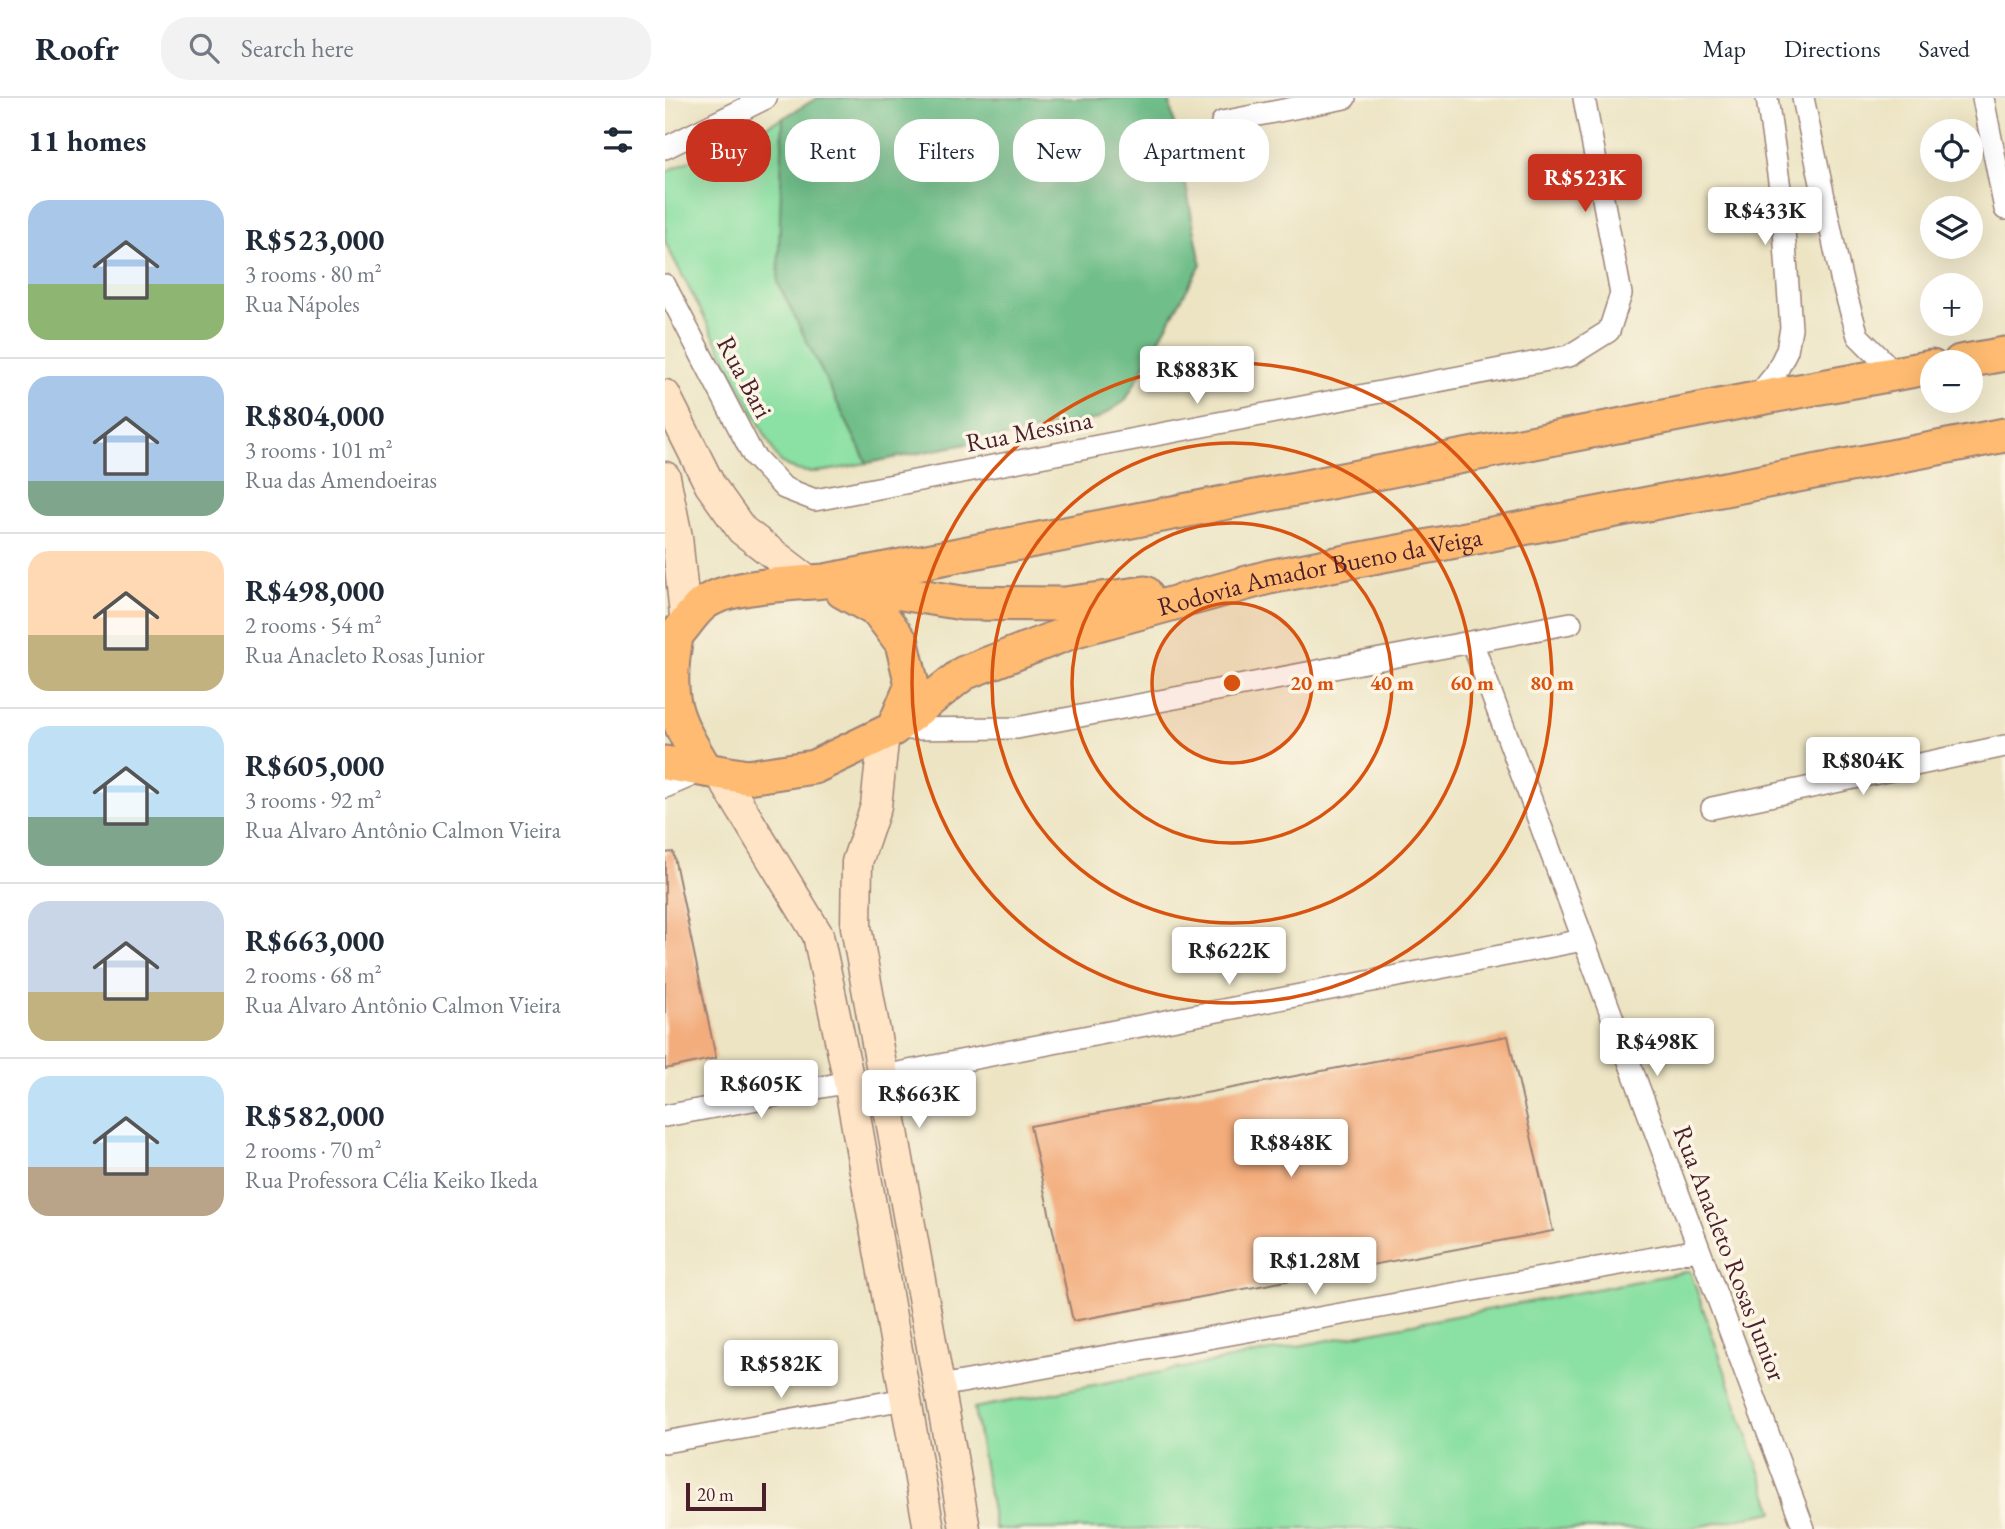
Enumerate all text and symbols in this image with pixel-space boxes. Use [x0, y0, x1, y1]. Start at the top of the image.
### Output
search box [161, 17, 651, 80]
text: Roofr [35, 27, 119, 70]
icon: search [185, 29, 223, 67]
text: Search here [241, 31, 354, 65]
text: Map [1703, 33, 1746, 64]
text: Directions [1784, 33, 1881, 64]
text: Saved [1919, 33, 1970, 64]
chip: Buy [686, 119, 771, 182]
chip: Rent [785, 119, 880, 182]
chip: Filters [894, 119, 999, 182]
chip: New [1013, 119, 1105, 182]
chip: Apartment [1119, 119, 1269, 182]
map controls [1920, 119, 1983, 413]
button: locate [1920, 119, 1983, 182]
text: 11 homes [28, 121, 146, 160]
icon: filters [599, 121, 637, 159]
pin: R$523K [1528, 155, 1642, 214]
text: R$523K [1544, 162, 1626, 192]
pin: R$433K [1708, 188, 1822, 247]
text: R$433K [1724, 195, 1806, 225]
button: layers [1920, 196, 1983, 259]
text: R$523,000 [245, 220, 384, 259]
icon: home [84, 228, 168, 312]
text: 3 rooms · 80 m² [245, 259, 382, 289]
button: + [1920, 273, 1983, 336]
text: Rua Nápoles [245, 289, 360, 319]
street label: Rua Bari [709, 330, 781, 424]
pin: R$883K [1140, 346, 1254, 406]
button: − [1920, 350, 1983, 413]
text: R$883K [1156, 354, 1238, 384]
text: R$804,000 [245, 396, 384, 435]
street label: Rua Messina [963, 402, 1096, 460]
icon: home [84, 404, 168, 488]
text: 3 rooms · 101 m² [245, 435, 393, 465]
text: Rua das Amendoeiras [245, 465, 437, 495]
street label: Rodovia Amador Bueno da Veiga [1154, 519, 1486, 624]
text: R$498,000 [245, 571, 384, 610]
icon: home [84, 579, 168, 663]
text: 2 rooms · 54 m² [245, 610, 382, 640]
text: Rua Anacleto Rosas Junior [245, 640, 485, 670]
text: 20 m [1290, 669, 1334, 696]
text: 40 m [1370, 669, 1414, 696]
text: 60 m [1450, 669, 1494, 696]
text: 80 m [1530, 669, 1574, 696]
centre of rings [1220, 671, 1244, 695]
pin: R$804K [1806, 738, 1920, 797]
text: R$804K [1822, 745, 1904, 775]
text: R$605,000 [245, 746, 384, 785]
icon: home [84, 754, 168, 838]
text: 3 rooms · 92 m² [245, 785, 382, 815]
text: Rua Alvaro Antônio Calmon Vieira [245, 815, 561, 845]
text: R$663,000 [245, 921, 384, 960]
pin: R$622K [1172, 928, 1286, 987]
icon: home [84, 929, 168, 1013]
text: R$622K [1188, 935, 1270, 965]
text: 2 rooms · 68 m² [245, 960, 382, 990]
text: Rua Alvaro Antônio Calmon Vieira [245, 990, 561, 1020]
pin: R$498K [1600, 1018, 1714, 1078]
text: R$498K [1616, 1026, 1698, 1056]
pin: R$605K [704, 1060, 818, 1120]
text: R$605K [720, 1068, 802, 1098]
pin: R$663K [862, 1070, 976, 1130]
text: R$663K [878, 1078, 960, 1108]
text: R$582,000 [245, 1096, 384, 1135]
icon: home [84, 1104, 168, 1188]
pin: R$848K [1234, 1119, 1348, 1179]
street label: Rua Anacleto Rosas Junior [1666, 1120, 1795, 1386]
text: R$848K [1250, 1127, 1332, 1157]
text: 2 rooms · 70 m² [245, 1135, 382, 1165]
text: Rua Professora Célia Keiko Ikeda [245, 1165, 538, 1195]
pin: R$1.28M [1250, 1238, 1380, 1297]
text: R$1.28M [1269, 1245, 1361, 1275]
pin: R$582K [724, 1340, 838, 1400]
text: R$582K [740, 1348, 822, 1378]
scale bar [686, 1480, 767, 1512]
text: 20 m [697, 1482, 734, 1507]

